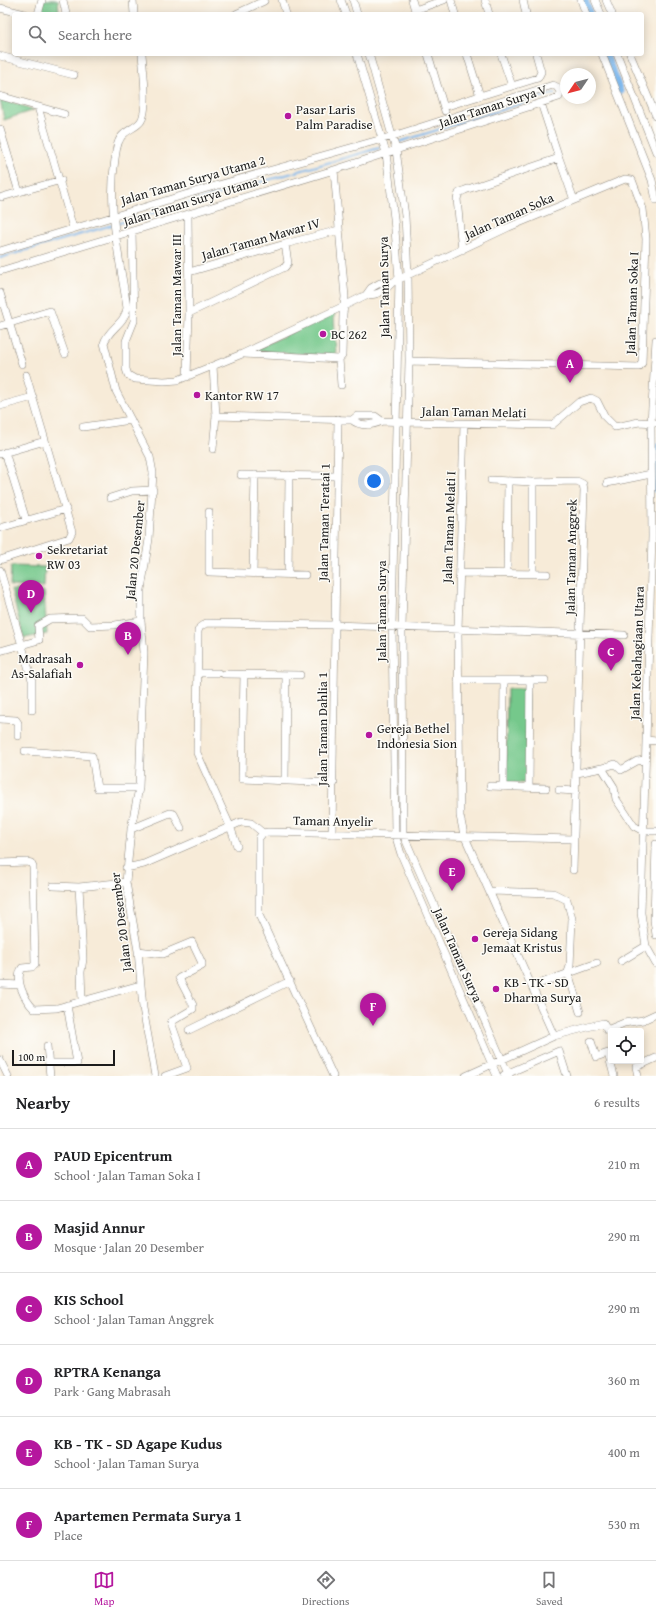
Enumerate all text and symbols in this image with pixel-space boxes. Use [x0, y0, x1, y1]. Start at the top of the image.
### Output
search box [12, 12, 644, 56]
icon: search [26, 23, 48, 45]
text: Search here [58, 24, 132, 45]
north arrow [560, 68, 596, 104]
street label: Jalan Taman Surya V [435, 79, 550, 133]
place label: Pasar Laris Palm Paradise [296, 100, 373, 134]
marker: Pasar Laris Palm Paradise [283, 111, 293, 121]
street label: Jalan Taman Surya Utama 2 [117, 150, 267, 210]
street label: Jalan Taman Surya Utama 1 [119, 169, 269, 231]
street label: Jalan Taman Soka [460, 187, 557, 245]
street label: Jalan Taman Mawar IV [198, 213, 323, 266]
street label: Jalan Taman Mawar III [167, 234, 186, 358]
street label: Jalan Taman Surya [374, 235, 394, 340]
street label: Jalan Taman Soka I [621, 251, 643, 357]
place label: BC 262 [331, 325, 367, 344]
marker: BC 262 [318, 329, 328, 339]
pin: A [557, 350, 583, 383]
place label: Kantor RW 17 [205, 386, 279, 405]
marker: Kantor RW 17 [192, 390, 202, 400]
street label: Jalan Taman Melati [419, 402, 527, 422]
street label: Jalan Taman Teratai 1 [313, 463, 335, 583]
your location [364, 471, 384, 491]
street label: Jalan Taman Melati I [437, 471, 460, 585]
street label: Jalan Taman Anggrek [560, 498, 582, 617]
street label: Jalan 20 Desember [120, 499, 150, 603]
place label: Sekretariat RW 03 [47, 540, 108, 574]
marker: Sekretariat RW 03 [34, 551, 44, 561]
street label: Jalan Taman Surya [372, 560, 391, 664]
pin: D [18, 580, 44, 613]
street label: Jalan Kebahagiaan Utara [625, 585, 649, 722]
pin: B [115, 622, 141, 655]
pin: C [598, 638, 624, 671]
place label: Madrasah As-Salafiah [11, 649, 73, 683]
marker: Madrasah As-Salafiah [75, 660, 85, 670]
street label: Jalan Taman Dahlia 1 [313, 672, 332, 788]
place label: Gereja Bethel Indonesia Sion [377, 719, 458, 753]
marker: Gereja Bethel Indonesia Sion [364, 730, 374, 740]
street label: Taman Anyelir [293, 811, 374, 831]
pin: E [439, 858, 465, 891]
street label: Jalan 20 Desember [105, 871, 137, 975]
street label: Jalan Taman Surya [428, 903, 488, 1006]
place label: Gereja Sidang Jemaat Kristus [481, 923, 562, 957]
marker: Gereja Sidang Jemaat Kristus [470, 934, 480, 944]
place label: KB - TK - SD Dharma Surya [504, 973, 582, 1007]
marker: KB - TK - SD Dharma Surya [491, 984, 501, 994]
pin: F [360, 993, 386, 1026]
map controls [608, 1028, 644, 1064]
button: locate [608, 1028, 644, 1064]
scale bar [12, 1048, 115, 1067]
text: 100 m [18, 1049, 45, 1065]
text: Nearby [16, 1090, 70, 1115]
text: 6 results [594, 1093, 640, 1112]
text: PAUD Epicentrum [54, 1145, 172, 1166]
text: A [25, 1155, 33, 1174]
text: 210 m [608, 1155, 640, 1174]
text: School · Jalan Taman Soka I [54, 1166, 201, 1185]
text: Masjid Annur [54, 1217, 145, 1238]
text: B [25, 1227, 33, 1246]
text: 290 m [608, 1227, 640, 1246]
text: Mosque · Jalan 20 Desember [54, 1238, 204, 1257]
text: KIS School [54, 1289, 124, 1310]
text: C [25, 1299, 33, 1318]
text: 290 m [608, 1299, 640, 1318]
text: School · Jalan Taman Anggrek [54, 1310, 214, 1329]
text: RPTRA Kenanga [54, 1361, 161, 1382]
text: D [25, 1371, 33, 1390]
text: 360 m [608, 1371, 640, 1390]
text: Park · Gang Mabrasah [54, 1382, 171, 1401]
text: KB - TK - SD Agape Kudus [54, 1433, 222, 1454]
text: E [26, 1443, 32, 1462]
text: 400 m [608, 1443, 640, 1462]
text: School · Jalan Taman Surya [54, 1454, 199, 1473]
text: Apartemen Permata Surya 1 [54, 1505, 242, 1526]
text: F [26, 1515, 32, 1534]
text: 530 m [608, 1515, 640, 1534]
text: Place [54, 1526, 83, 1545]
tab: Map [93, 1569, 115, 1609]
tab: Directions [302, 1569, 349, 1609]
tab: Saved [536, 1569, 563, 1609]

